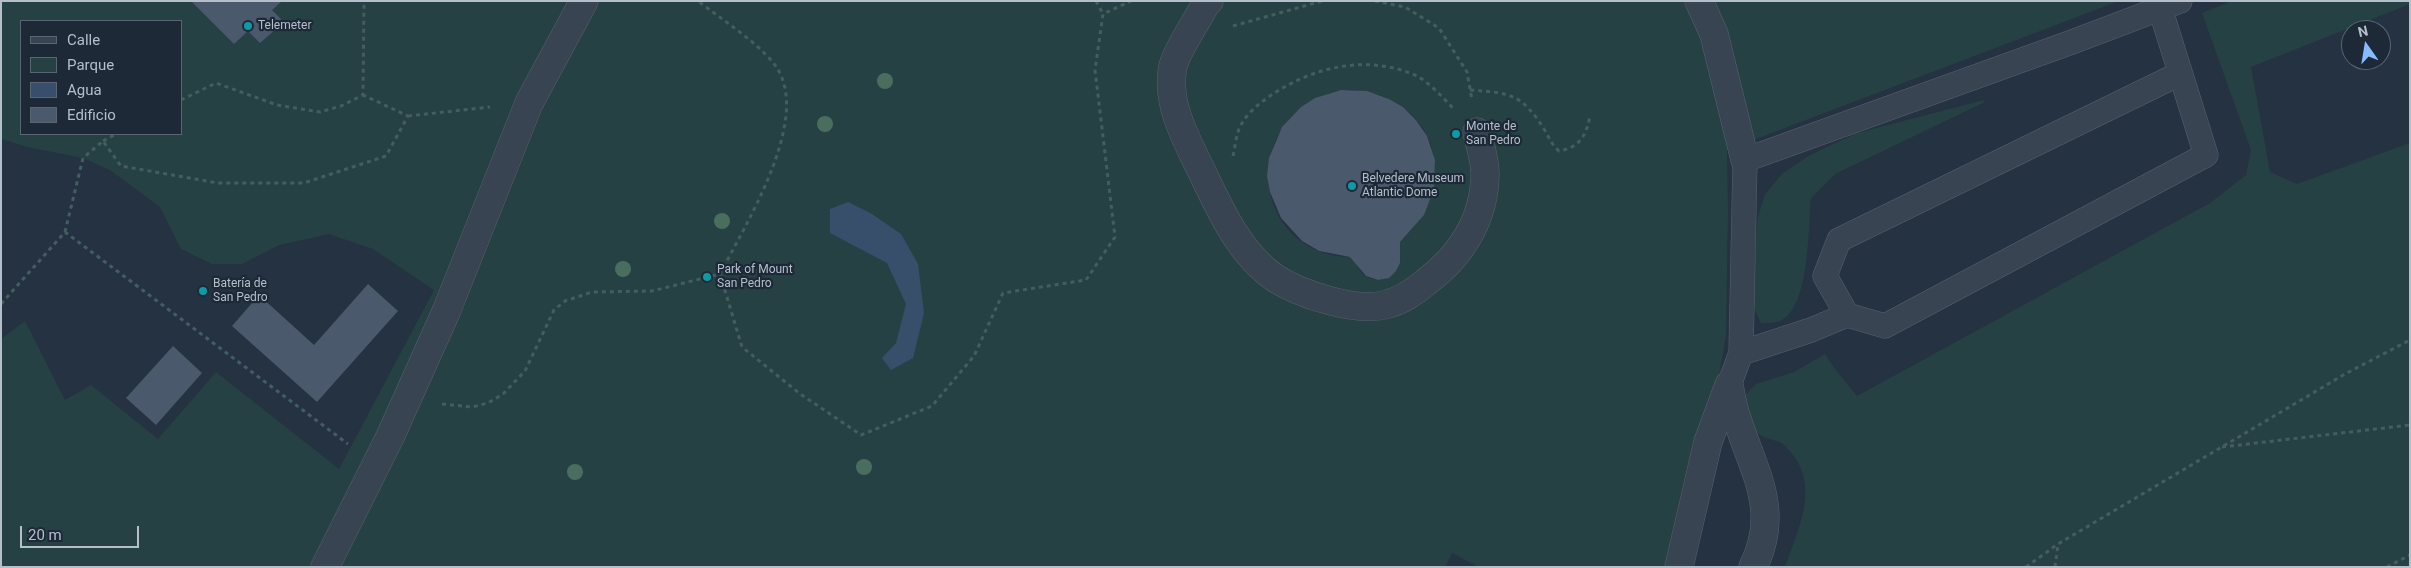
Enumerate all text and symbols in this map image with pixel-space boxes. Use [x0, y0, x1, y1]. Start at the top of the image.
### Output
place label: Telemeter [258, 19, 311, 33]
legend [20, 20, 182, 135]
marker: Telemeter [242, 20, 254, 32]
north arrow [2341, 20, 2391, 70]
text: N [2356, 22, 2369, 40]
text: Calle [67, 31, 100, 49]
text: Parque [67, 56, 114, 74]
text: Agua [67, 81, 102, 99]
text: Edificio [67, 106, 116, 124]
place label: Monte de San Pedro [1466, 120, 1521, 148]
marker: Monte de San Pedro [1450, 128, 1462, 140]
place label: Belvedere Museum Atlantic Dome [1362, 172, 1464, 200]
marker: Belvedere Museum Atlantic Dome [1346, 180, 1358, 192]
place label: Park of Mount San Pedro [717, 263, 793, 291]
marker: Park of Mount San Pedro [701, 271, 713, 283]
place label: Batería de San Pedro [213, 277, 268, 305]
marker: Batería de San Pedro [197, 285, 209, 297]
scale bar [22, 516, 141, 548]
text: 20 m [28, 526, 62, 544]

